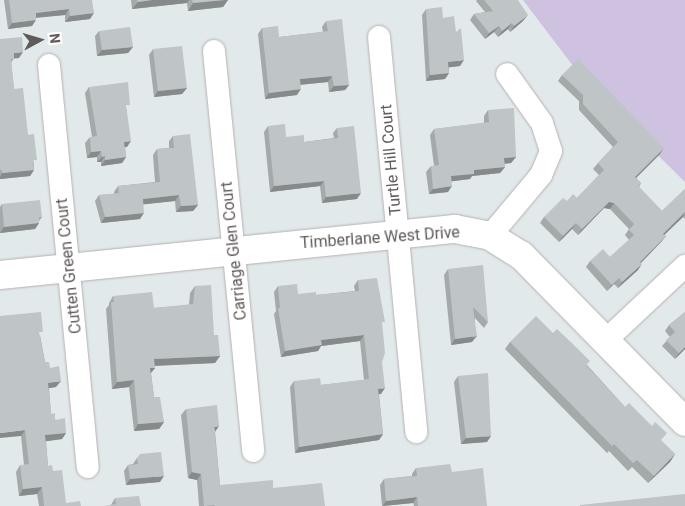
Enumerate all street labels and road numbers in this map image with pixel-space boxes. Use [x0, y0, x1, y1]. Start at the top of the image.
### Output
street label: Turtle Hill Court [377, 104, 405, 216]
street label: Carriage Glen Court [217, 181, 251, 321]
street label: Cutten Green Court [52, 197, 86, 335]
street label: Timberlane West Drive [299, 223, 461, 253]

